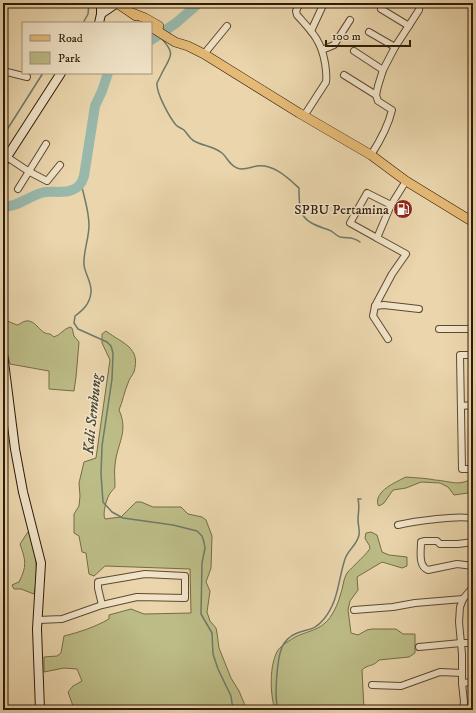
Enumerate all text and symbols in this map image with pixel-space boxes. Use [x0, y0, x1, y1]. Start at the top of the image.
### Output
legend [22, 22, 152, 74]
scale bar [326, 22, 410, 48]
text: 100 m [332, 29, 361, 44]
text: Road [58, 31, 83, 46]
text: Park [58, 51, 80, 66]
fuel station icon: SPBU Pertamina [392, 198, 414, 220]
place label: SPBU Pertamina [294, 201, 389, 219]
water label: Kali Sembung [79, 371, 106, 456]

